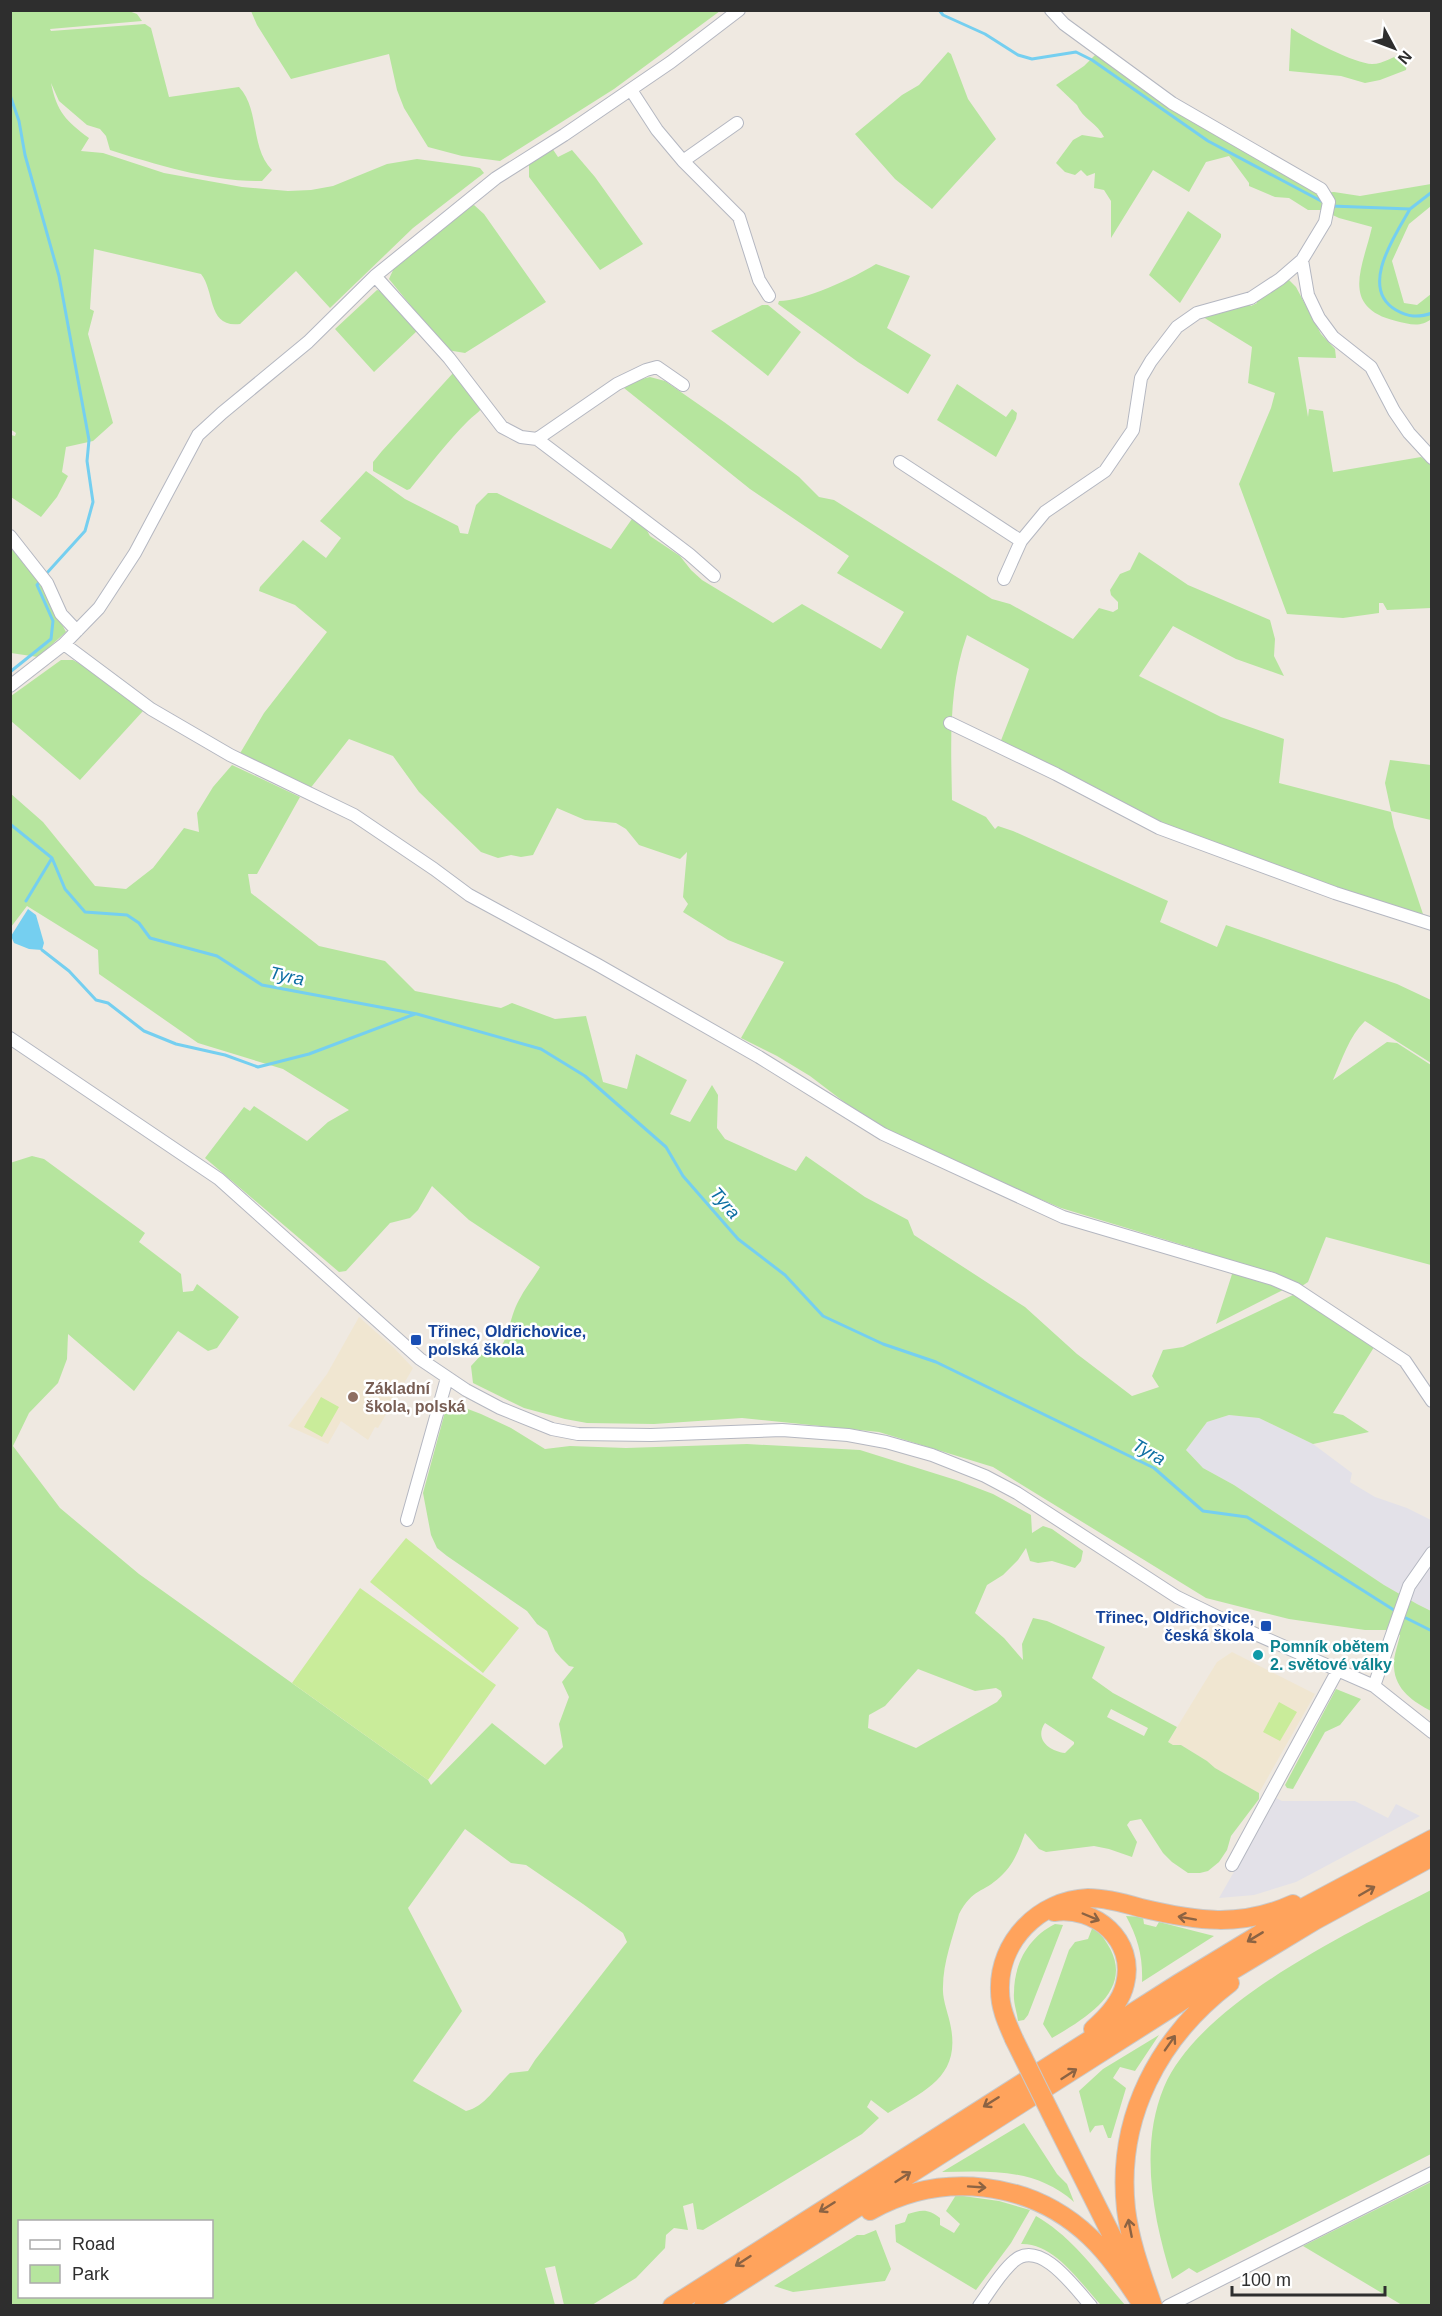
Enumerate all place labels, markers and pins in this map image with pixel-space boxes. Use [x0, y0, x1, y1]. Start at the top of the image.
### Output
place label: Třinec, Oldřichovice, polská škola [428, 1323, 586, 1358]
marker: Třinec, Oldřichovice, polská škola [409, 1333, 423, 1347]
place label: Základní škola, polská [365, 1380, 466, 1415]
marker: Základní škola, polská [346, 1390, 360, 1404]
place label: Třinec, Oldřichovice, česká škola [1096, 1609, 1254, 1644]
marker: Třinec, Oldřichovice, česká škola [1259, 1619, 1273, 1633]
place label: Pomník obětem 2. světové války [1270, 1638, 1392, 1673]
marker: Pomník obětem 2. světové války [1251, 1648, 1265, 1662]

